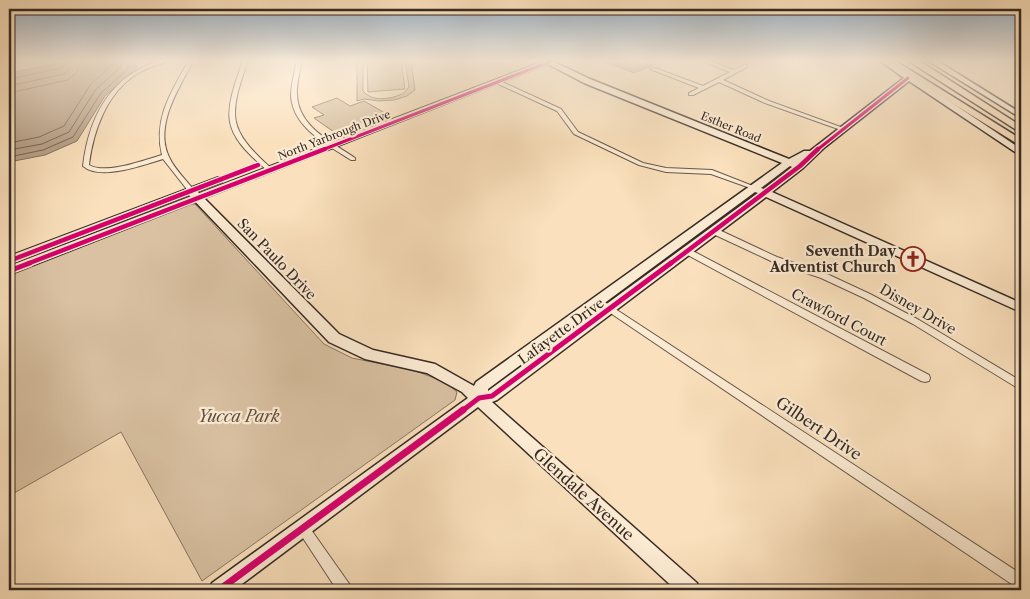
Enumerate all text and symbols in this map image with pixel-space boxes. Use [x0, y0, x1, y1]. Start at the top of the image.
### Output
street label: North Yarbrough Drive [276, 107, 392, 163]
street label: Esther Road [699, 109, 763, 146]
street label: San Paulo Drive [234, 215, 320, 304]
place label: Seventh Day Adventist Church [769, 242, 896, 276]
church icon: Seventh Day Adventist Church [900, 246, 926, 272]
street label: Disney Drive [876, 280, 960, 338]
street label: Crawford Court [788, 284, 890, 350]
street label: Lafayette Drive [515, 294, 608, 368]
street label: Gilbert Drive [772, 392, 866, 464]
park label: Yucca Park [198, 406, 280, 426]
street label: Glendale Avenue [529, 443, 639, 545]

